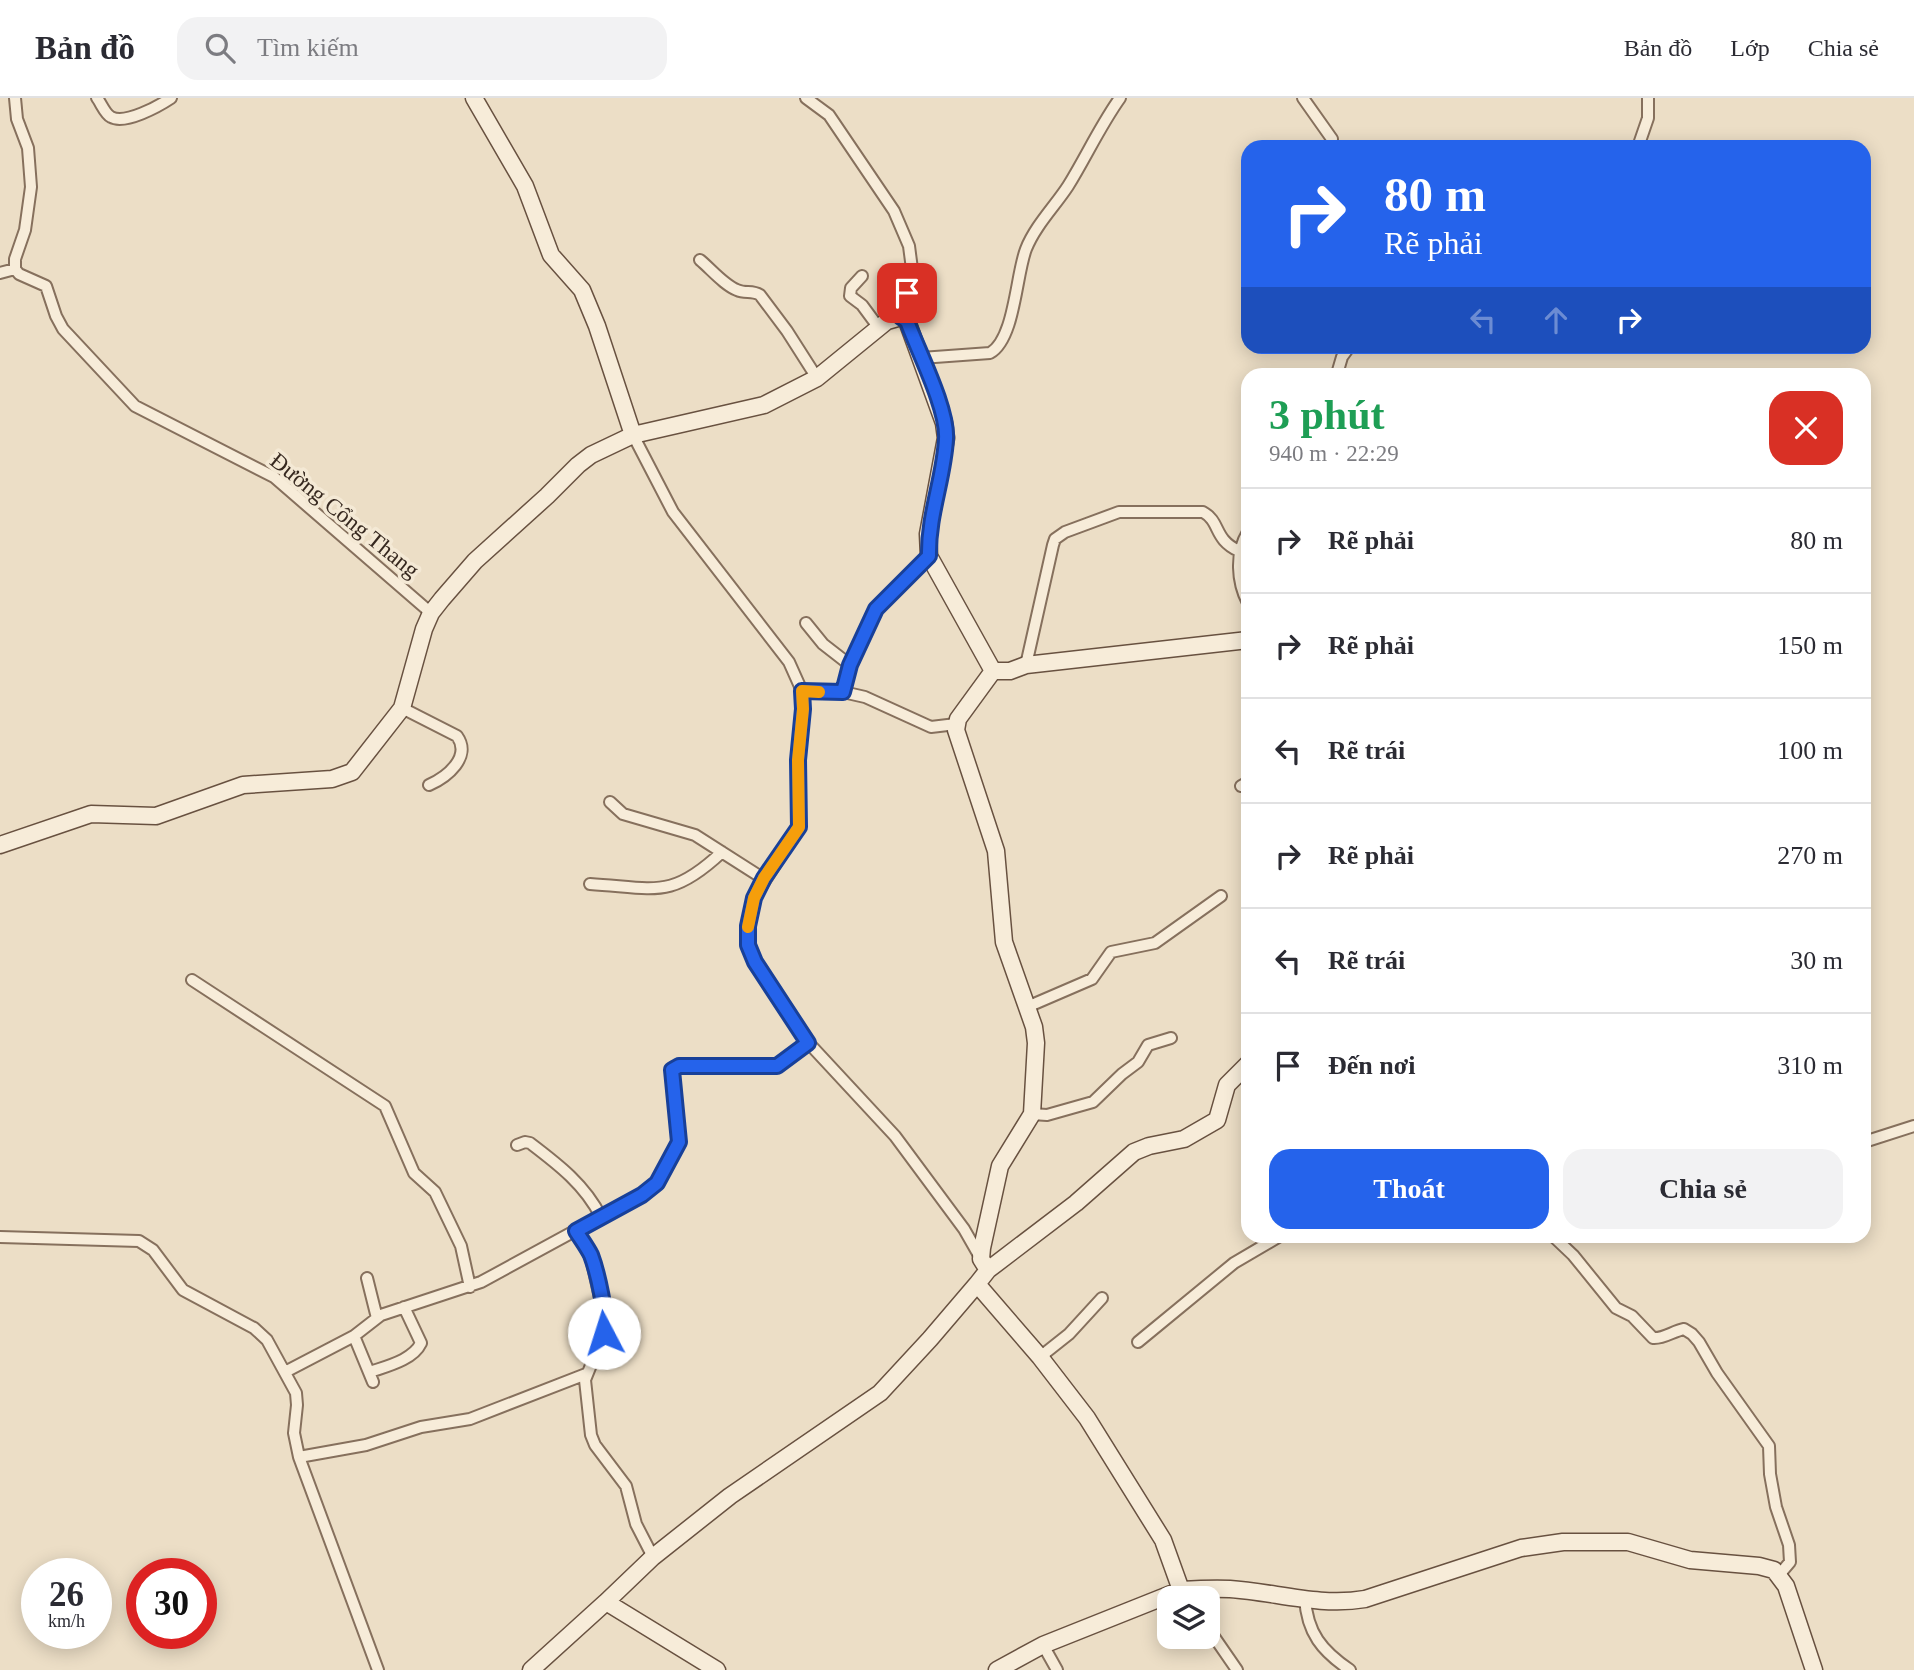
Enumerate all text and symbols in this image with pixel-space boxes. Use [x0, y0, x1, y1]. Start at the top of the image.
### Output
search box [177, 17, 667, 80]
icon: search [201, 29, 239, 67]
text: Bản đồ [35, 30, 135, 66]
text: Tìm kiếm [257, 33, 359, 62]
text: Bản đồ [1624, 35, 1692, 61]
text: Lớp [1730, 35, 1770, 61]
text: Chia sẻ [1808, 35, 1879, 61]
text: 80 m [1384, 167, 1486, 222]
icon: right [1269, 168, 1360, 259]
text: Rẽ phải [1384, 225, 1483, 261]
pin [877, 263, 937, 323]
icon: arrive [888, 274, 926, 312]
icon: left [1464, 301, 1502, 339]
icon: ahead [1537, 301, 1575, 339]
icon: right [1610, 301, 1648, 339]
button: close [1769, 391, 1843, 465]
text: 3 phút [1269, 392, 1385, 438]
text: 940 m · 22:29 [1269, 441, 1399, 466]
street label: Đường Cổng Thang [265, 448, 424, 583]
icon: right [1269, 522, 1307, 560]
text: Rẽ phải [1328, 526, 1414, 555]
text: 80 m [1790, 526, 1843, 555]
icon: right [1269, 627, 1307, 665]
text: Rẽ phải [1328, 631, 1414, 660]
text: 150 m [1777, 631, 1843, 660]
icon: left [1269, 732, 1307, 770]
text: Rẽ trái [1328, 736, 1405, 765]
text: 100 m [1777, 736, 1843, 765]
icon: right [1269, 837, 1307, 875]
text: Rẽ phải [1328, 841, 1414, 870]
text: 270 m [1777, 841, 1843, 870]
icon: left [1269, 942, 1307, 980]
text: Rẽ trái [1328, 946, 1405, 975]
text: 30 m [1790, 946, 1843, 975]
icon: arrive [1269, 1047, 1307, 1085]
text: Đến nơi [1328, 1051, 1415, 1080]
text: 310 m [1777, 1051, 1843, 1080]
button: Thoát [1269, 1149, 1549, 1229]
button: Chia sẻ [1563, 1149, 1843, 1229]
position arrow [567, 1296, 641, 1370]
speed limit sign: 30 [126, 1558, 217, 1649]
text: 26 [49, 1575, 84, 1614]
map controls [1157, 1586, 1220, 1649]
button: layers [1157, 1586, 1220, 1649]
text: km/h [48, 1611, 85, 1631]

